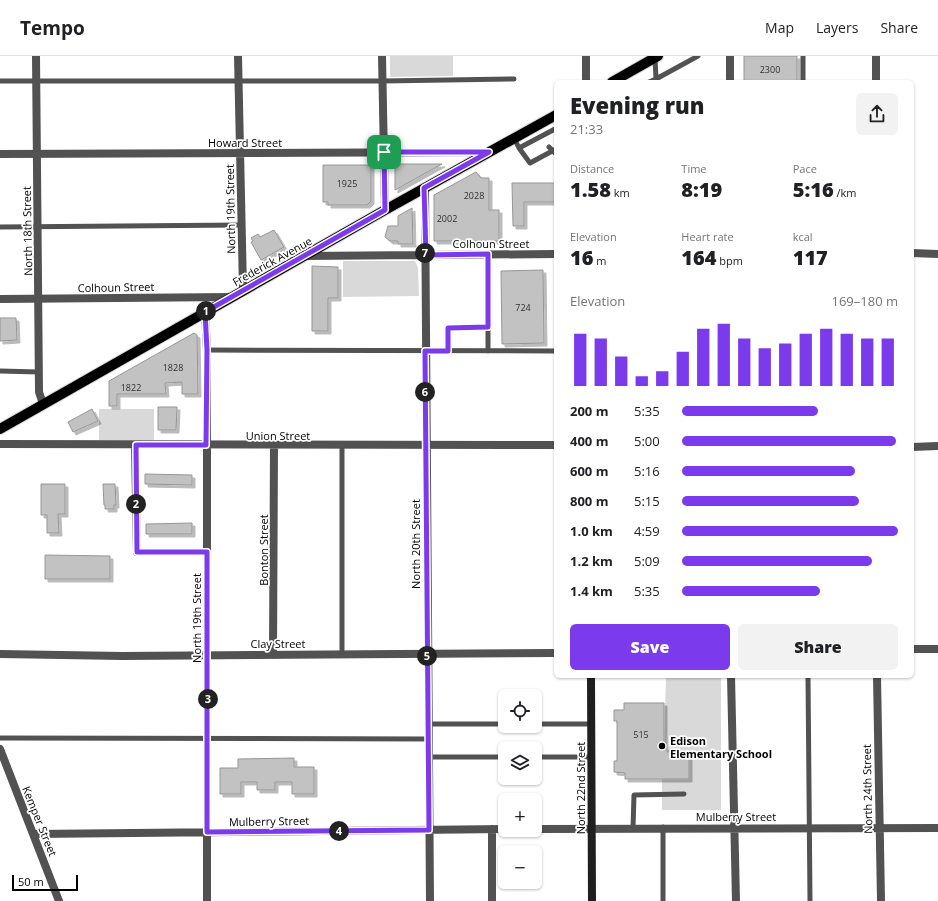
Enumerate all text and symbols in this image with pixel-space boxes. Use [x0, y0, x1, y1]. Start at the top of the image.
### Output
text: Tempo [20, 15, 85, 41]
text: Map [765, 18, 794, 37]
text: Layers [816, 18, 858, 37]
text: Share [880, 18, 918, 37]
house number: 2300 [760, 63, 780, 76]
text: Evening run [570, 90, 705, 120]
button: share [856, 93, 898, 135]
text: 21:33 [570, 120, 603, 138]
street label: Howard Street [208, 135, 282, 150]
pin [367, 135, 401, 169]
icon: arrive [373, 141, 395, 163]
text: Distance [570, 161, 614, 176]
text: Time [681, 161, 707, 176]
text: Pace [793, 161, 817, 176]
street label: North 19th Street [222, 164, 238, 254]
text: 1.58 [570, 176, 611, 203]
text: 8:19 [681, 176, 722, 203]
text: 5:16 [793, 176, 834, 203]
house number: 1925 [337, 177, 357, 190]
text: km [611, 185, 630, 200]
text: /km [834, 185, 856, 200]
street label: North 18th Street [19, 186, 35, 276]
house number: 2028 [464, 189, 484, 202]
house number: 2002 [437, 212, 457, 225]
text: Elevation [570, 229, 617, 244]
text: Heart rate [681, 229, 734, 244]
text: kcal [793, 229, 813, 244]
street label: Frederick Avenue [230, 233, 314, 289]
street label: Colhoun Street [453, 236, 529, 251]
pin: 7 [415, 243, 435, 263]
text: 16 [570, 244, 593, 271]
text: 164 [681, 244, 716, 271]
text: 117 [793, 244, 828, 271]
text: 7 [422, 245, 428, 260]
text: m [593, 253, 606, 268]
text: bpm [716, 253, 743, 268]
street label: Colhoun Street [77, 279, 155, 295]
text: Elevation [570, 292, 625, 310]
text: 169–180 m [831, 292, 898, 310]
pin: 1 [196, 301, 216, 321]
house number: 724 [515, 301, 531, 314]
text: 1 [203, 303, 209, 318]
house number: 1828 [163, 361, 183, 374]
house number: 1822 [121, 381, 141, 394]
pin: 6 [415, 382, 435, 402]
text: 6 [422, 384, 428, 399]
text: 200 m [570, 402, 608, 420]
text: 5:35 [634, 402, 660, 420]
street label: Union Street [246, 428, 310, 443]
text: 400 m [570, 432, 608, 450]
text: 5:00 [634, 432, 660, 450]
text: 600 m [570, 462, 608, 480]
text: 5:16 [634, 462, 660, 480]
text: 800 m [570, 492, 608, 510]
text: 5:15 [634, 492, 660, 510]
pin: 2 [126, 494, 146, 514]
text: 2 [133, 496, 139, 511]
street label: North 20th Street [408, 499, 423, 589]
street label: Bonton Street [256, 514, 271, 586]
text: 1.0 km [570, 522, 613, 540]
text: 4:59 [634, 522, 660, 540]
text: 1.2 km [570, 552, 613, 570]
text: 5:09 [634, 552, 660, 570]
street label: North 19th Street [189, 573, 204, 663]
text: 1.4 km [570, 582, 613, 600]
text: 5:35 [634, 582, 660, 600]
button: Save [570, 624, 730, 670]
button: Share [738, 624, 898, 670]
street label: Clay Street [251, 636, 306, 651]
pin: 5 [417, 646, 437, 666]
text: 5 [424, 648, 430, 663]
pin: 3 [198, 689, 218, 709]
map controls [498, 689, 542, 889]
button: locate [498, 689, 542, 733]
text: 3 [205, 691, 211, 706]
house number: 515 [633, 728, 649, 741]
place label: Edison Elementary School [670, 733, 772, 761]
button: layers [498, 741, 542, 785]
marker: Edison Elementary School [657, 741, 667, 751]
street label: North 22nd Street [573, 742, 588, 834]
street label: North 24th Street [859, 744, 875, 834]
street label: Kemper Street [19, 784, 61, 858]
button: + [498, 793, 542, 837]
street label: Mulberry Street [696, 809, 776, 824]
street label: Mulberry Street [229, 813, 309, 829]
pin: 4 [329, 821, 349, 841]
text: 4 [336, 823, 342, 838]
button: − [498, 845, 542, 889]
scale bar [12, 873, 78, 892]
text: 50 m [18, 874, 44, 889]

